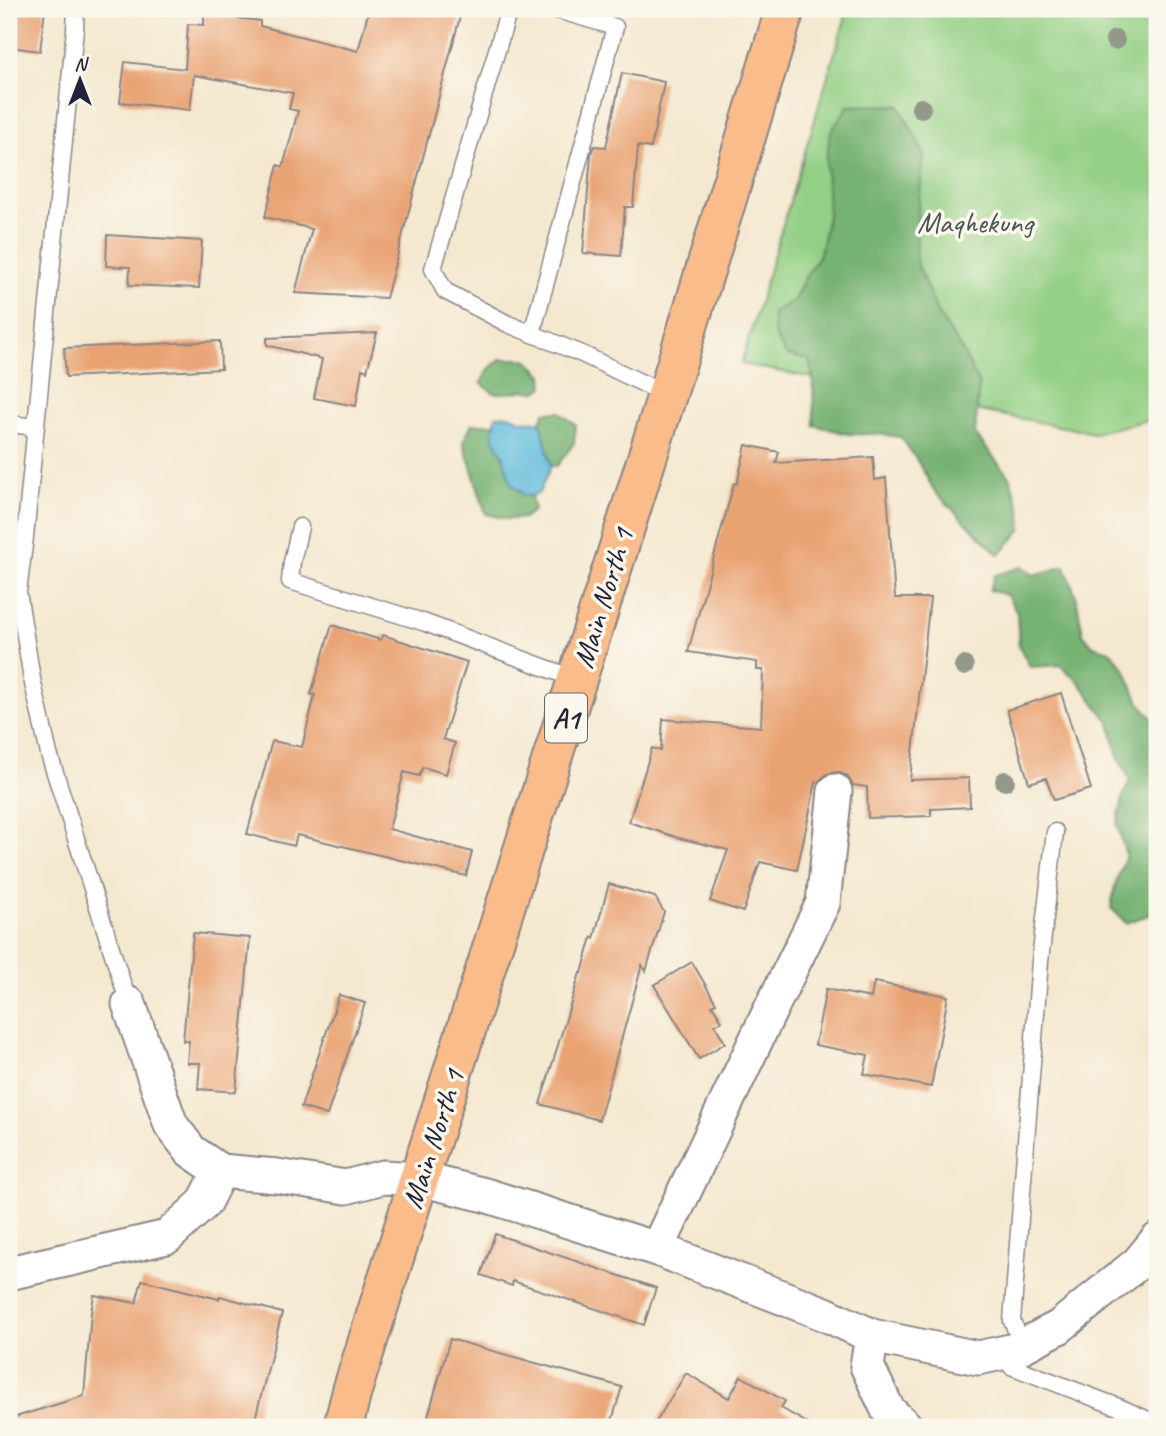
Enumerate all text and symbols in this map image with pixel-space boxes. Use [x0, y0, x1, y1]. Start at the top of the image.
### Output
north arrow [46, 46, 116, 116]
text: N [74, 52, 89, 76]
park label: Maqhekung [917, 203, 1035, 241]
street label: Main North 1 [564, 522, 643, 672]
road number: A1 [545, 694, 587, 742]
street label: Main North 1 [393, 1063, 474, 1213]

